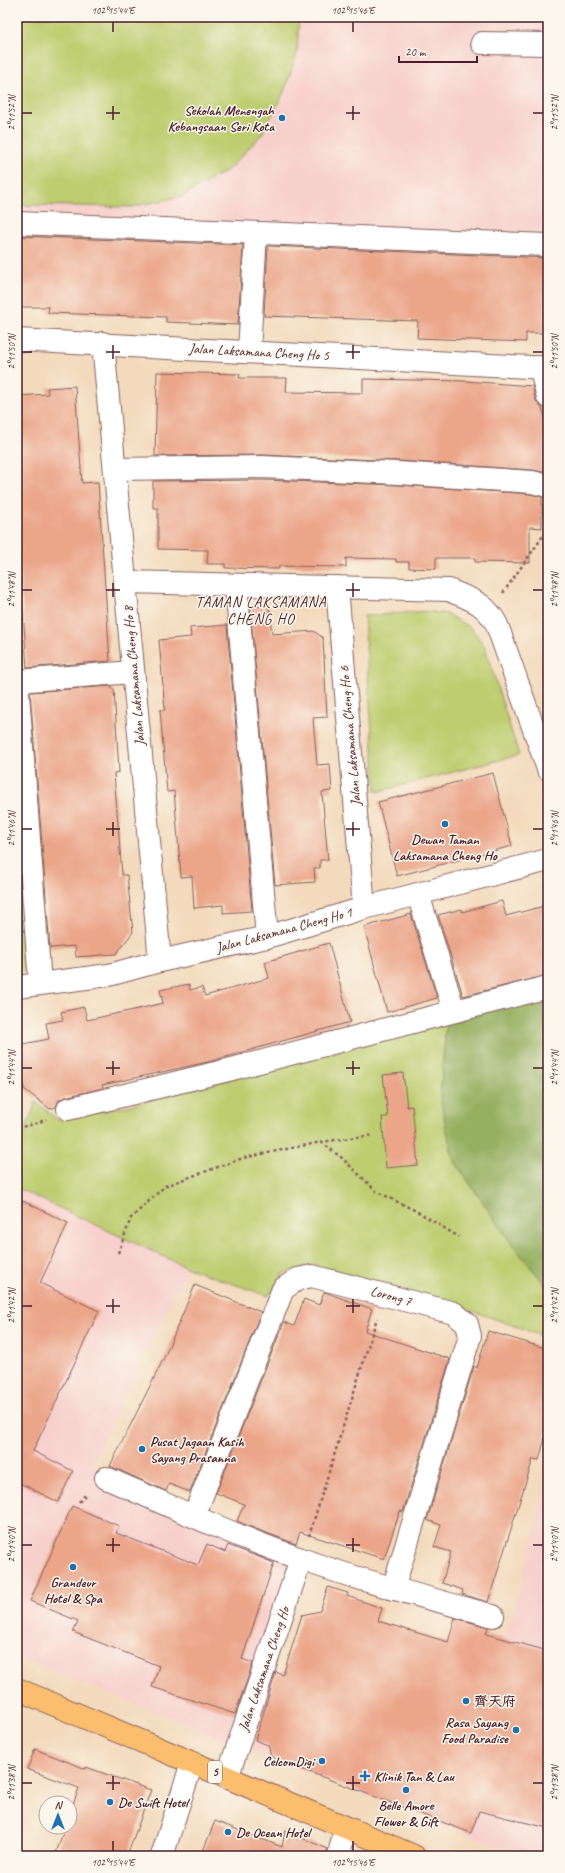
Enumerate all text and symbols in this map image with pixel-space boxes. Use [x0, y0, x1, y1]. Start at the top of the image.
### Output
text: 102°15'44"E [91, 4, 136, 17]
text: 102°15'46"E [331, 4, 376, 17]
scale bar [399, 38, 477, 64]
text: 20 m [405, 44, 427, 60]
text: 2°11'52"N [5, 94, 18, 130]
text: 2°11'52"N [548, 94, 561, 130]
place label: Sekolah Menengah Kebangsaan Seri Kota [168, 102, 275, 135]
marker: Sekolah Menengah Kebangsaan Seri Kota [277, 113, 287, 123]
text: 2°11'50"N [5, 333, 18, 369]
text: 2°11'50"N [548, 333, 561, 369]
street label: Jalan Laksamana Cheng Ho 5 [188, 340, 330, 364]
text: 2°11'48"N [5, 571, 18, 607]
text: 2°11'48"N [548, 571, 561, 607]
district label: TAMAN LAKSAMANA CHENG HO [196, 593, 327, 629]
street label: Jalan Laksamana Cheng Ho 8 [119, 604, 149, 748]
street label: Jalan Laksamana Cheng Ho 6 [335, 665, 365, 808]
text: 2°11'46"N [5, 810, 18, 846]
text: 2°11'46"N [548, 810, 561, 846]
marker: Dewan Taman Laksamana Cheng Ho [440, 819, 450, 829]
place label: Dewan Taman Laksamana Cheng Ho [393, 831, 498, 864]
street label: Jalan Laksamana Cheng Ho 1 [213, 903, 355, 957]
text: 2°11'44"N [5, 1049, 18, 1085]
text: 2°11'44"N [548, 1049, 561, 1085]
street label: Lorong 7 [369, 1282, 414, 1310]
text: 2°11'42"N [5, 1287, 18, 1323]
text: 2°11'42"N [548, 1287, 561, 1323]
place label: Pusat Jagaan Kasih Sayang Prasanna [150, 1433, 244, 1466]
marker: Pusat Jagaan Kasih Sayang Prasanna [137, 1444, 147, 1454]
text: 2°11'40"N [5, 1526, 18, 1562]
text: 2°11'40"N [548, 1526, 561, 1562]
marker: Grandeur Hotel & Spa [68, 1562, 78, 1572]
place label: Grandeur Hotel & Spa [44, 1574, 104, 1607]
street label: Jalan Laksamana Cheng Ho [234, 1603, 294, 1734]
place label: 齊天府 [474, 1693, 516, 1710]
marker: 齊天府 [461, 1696, 471, 1706]
place label: Rasa Sayang Food Paradise [442, 1714, 509, 1747]
marker: Rasa Sayang Food Paradise [511, 1725, 521, 1735]
place label: CelcomDigi [263, 1753, 316, 1770]
marker: CelcomDigi [317, 1756, 327, 1766]
road number: 5 [208, 1761, 222, 1783]
text: 2°11'38"N [5, 1764, 18, 1800]
text: 2°11'38"N [548, 1764, 561, 1800]
place label: Klinik Tan & Lau [374, 1768, 455, 1785]
marker: Klinik Tan & Lau [359, 1770, 371, 1782]
marker: Belle Amore Flower & Gift [401, 1785, 411, 1795]
place label: De Swift Hotel [118, 1794, 190, 1811]
north arrow [38, 1795, 78, 1835]
marker: De Swift Hotel [105, 1797, 115, 1807]
place label: Belle Amore Flower & Gift [374, 1797, 440, 1830]
text: N [55, 1798, 64, 1812]
place label: De Ocean Hotel [236, 1824, 313, 1841]
marker: De Ocean Hotel [223, 1827, 233, 1837]
text: 102°15'44"E [91, 1856, 136, 1869]
text: 102°15'46"E [331, 1856, 376, 1869]

